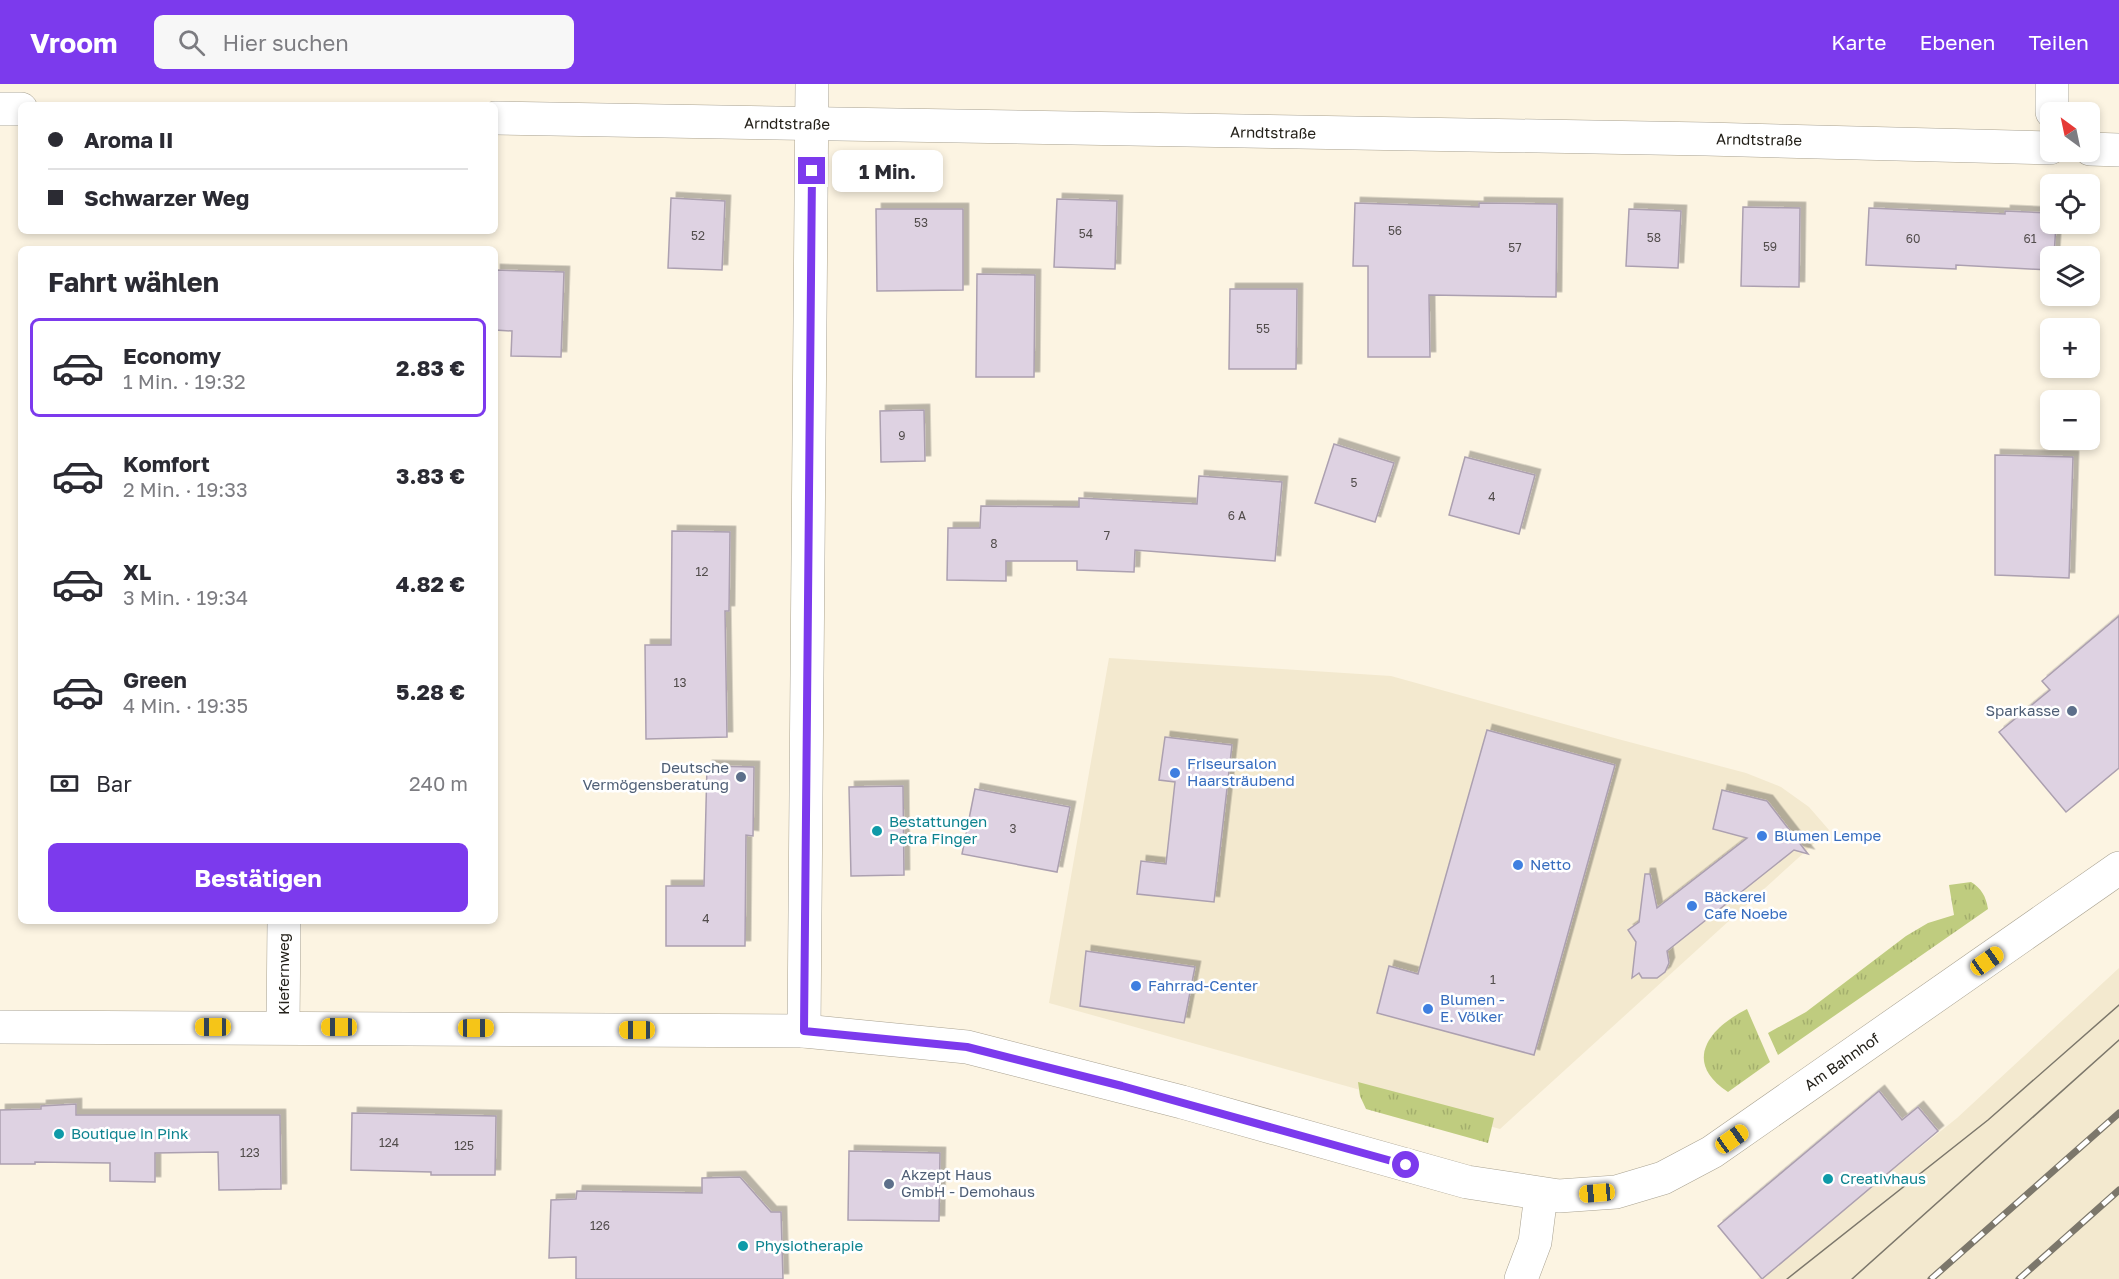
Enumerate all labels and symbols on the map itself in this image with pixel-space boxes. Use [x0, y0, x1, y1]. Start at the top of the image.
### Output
north arrow [2040, 102, 2100, 162]
street label: Arndtstraße [744, 113, 830, 133]
street label: Arndtstraße [1230, 122, 1316, 142]
street label: Arndtstraße [1716, 129, 1802, 149]
callout: 1 Min. [833, 150, 944, 192]
route end [798, 157, 825, 184]
house number: 53 [914, 215, 928, 230]
house number: 56 [1388, 223, 1402, 238]
house number: 54 [1079, 226, 1093, 241]
house number: 52 [691, 228, 705, 243]
house number: 58 [1647, 230, 1661, 245]
house number: 60 [1906, 231, 1920, 246]
house number: 61 [2023, 231, 2037, 246]
house number: 59 [1763, 239, 1777, 254]
house number: 57 [1508, 240, 1522, 255]
house number: 55 [1256, 321, 1270, 336]
house number: 9 [898, 428, 906, 443]
house number: 5 [1351, 475, 1358, 490]
house number: 4 [1488, 489, 1496, 504]
house number: 6 A [1228, 508, 1246, 523]
house number: 7 [1104, 528, 1110, 543]
house number: 8 [990, 536, 998, 551]
house number: 12 [696, 564, 708, 579]
house number: 13 [674, 675, 686, 690]
place label: Sparkasse [1985, 701, 2060, 719]
marker: Sparkasse [2065, 704, 2079, 718]
place label: Friseursalon Haarsträubend [1187, 754, 1295, 789]
place label: Deutsche Vermögensberatung [582, 758, 729, 793]
marker: Friseursalon Haarsträubend [1168, 766, 1182, 780]
marker: Deutsche Vermögensberatung [734, 770, 748, 784]
place label: Bestattungen Petra Finger [889, 812, 987, 847]
house number: 3 [1009, 821, 1017, 836]
marker: Bestattungen Petra Finger [870, 824, 884, 838]
place label: Blumen Lempe [1774, 826, 1881, 844]
marker: Blumen Lempe [1755, 829, 1769, 843]
place label: Netto [1530, 855, 1571, 873]
marker: Netto [1511, 858, 1525, 872]
place label: Bäckerei Cafe Noebe [1704, 887, 1788, 922]
marker: Bäckerei Cafe Noebe [1685, 899, 1699, 913]
house number: 4 [702, 911, 710, 926]
street label: Kiefernweg [274, 933, 292, 1015]
car [1967, 943, 2007, 979]
house number: 1 [1490, 972, 1496, 987]
place label: Fahrrad-Center [1148, 976, 1258, 994]
marker: Fahrrad-Center [1129, 979, 1143, 993]
place label: Blumen - E. Völker [1440, 990, 1505, 1025]
marker: Blumen - E. Völker [1421, 1002, 1435, 1016]
car [195, 1018, 231, 1036]
car [321, 1018, 357, 1036]
car [458, 1019, 494, 1037]
car [619, 1021, 655, 1039]
street label: Am Bahnhof [1800, 1028, 1883, 1094]
car [1712, 1121, 1752, 1157]
place label: Boutique in Pink [71, 1124, 189, 1142]
marker: Boutique in Pink [52, 1127, 66, 1141]
house number: 124 [379, 1135, 399, 1150]
house number: 125 [454, 1138, 474, 1153]
house number: 123 [240, 1145, 260, 1160]
route start [1392, 1151, 1419, 1178]
place label: Akzept Haus GmbH - Demohaus [901, 1165, 1035, 1200]
place label: Creativhaus [1840, 1169, 1926, 1187]
marker: Creativhaus [1821, 1172, 1835, 1186]
marker: Akzept Haus GmbH - Demohaus [882, 1177, 896, 1191]
car [1578, 1182, 1616, 1204]
house number: 126 [590, 1218, 610, 1233]
place label: Physiotherapie [755, 1236, 863, 1254]
marker: Physiotherapie [736, 1239, 750, 1253]

